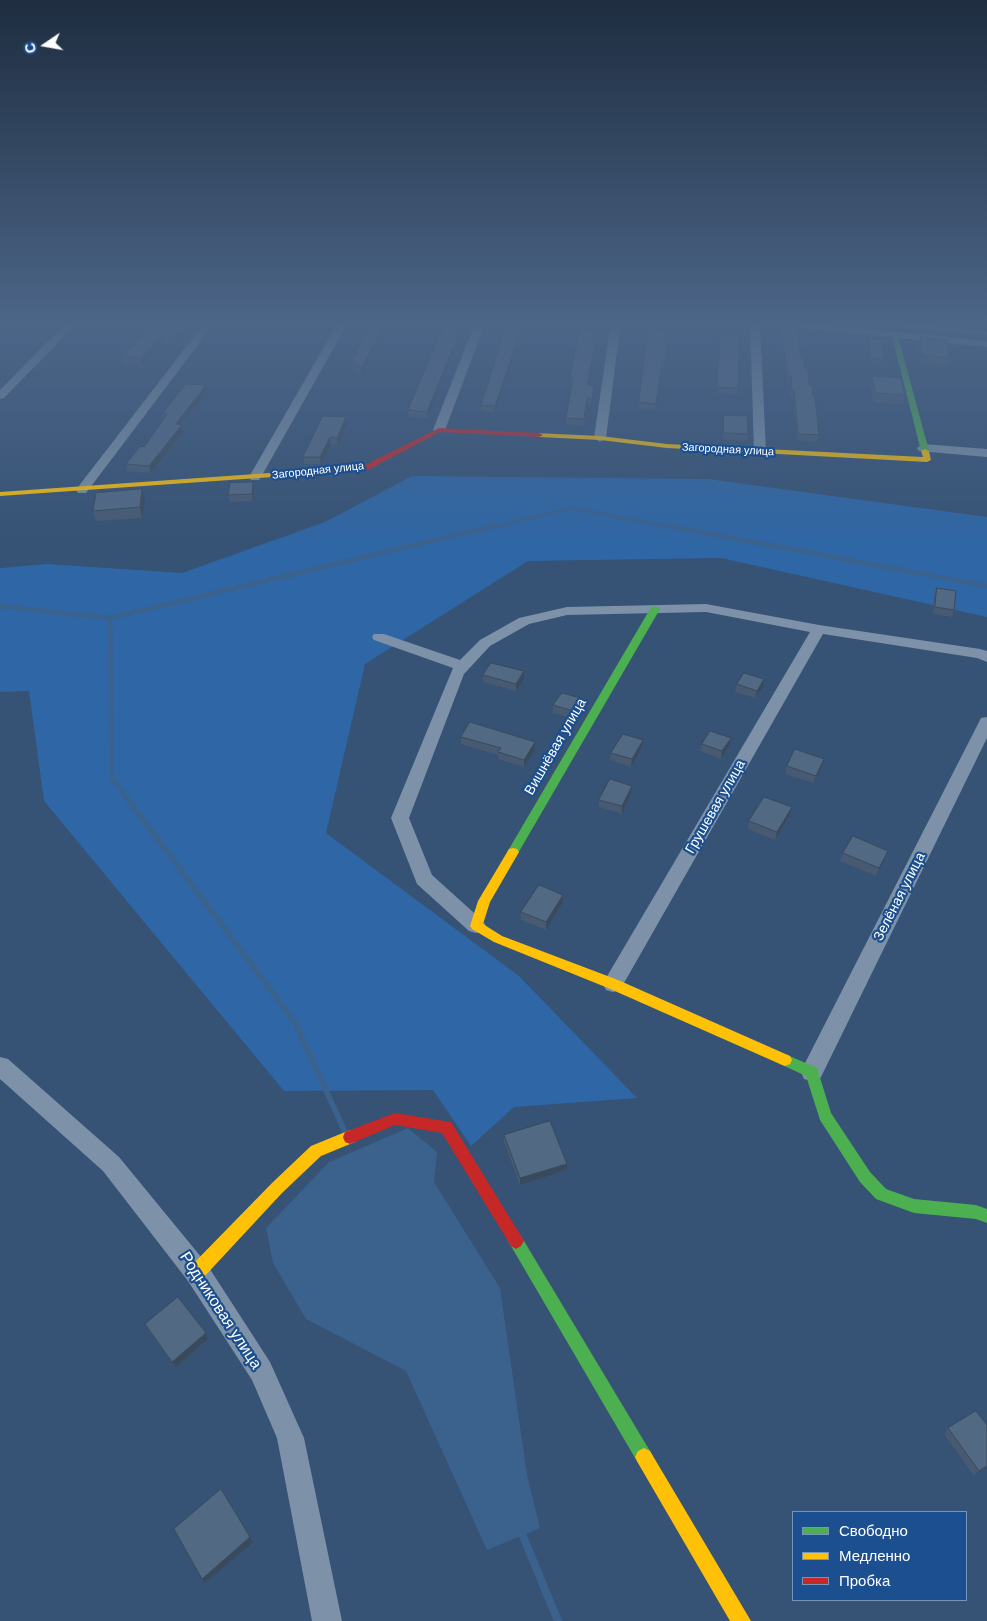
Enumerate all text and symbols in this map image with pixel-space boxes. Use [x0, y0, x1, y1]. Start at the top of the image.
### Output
north arrow [20, 20, 70, 70]
text: С [20, 41, 40, 55]
street label: Загородная улица [682, 441, 774, 459]
street label: Загородная улица [271, 460, 365, 482]
street label: Вишнёвая улица [522, 696, 590, 798]
street label: Грушевая улица [682, 757, 750, 857]
street label: Зелёная улица [870, 850, 930, 944]
street label: Родниковая улица [175, 1249, 265, 1373]
legend [792, 1511, 967, 1601]
text: Свободно [839, 1521, 908, 1541]
text: Медленно [839, 1546, 910, 1566]
text: Пробка [839, 1571, 890, 1591]

